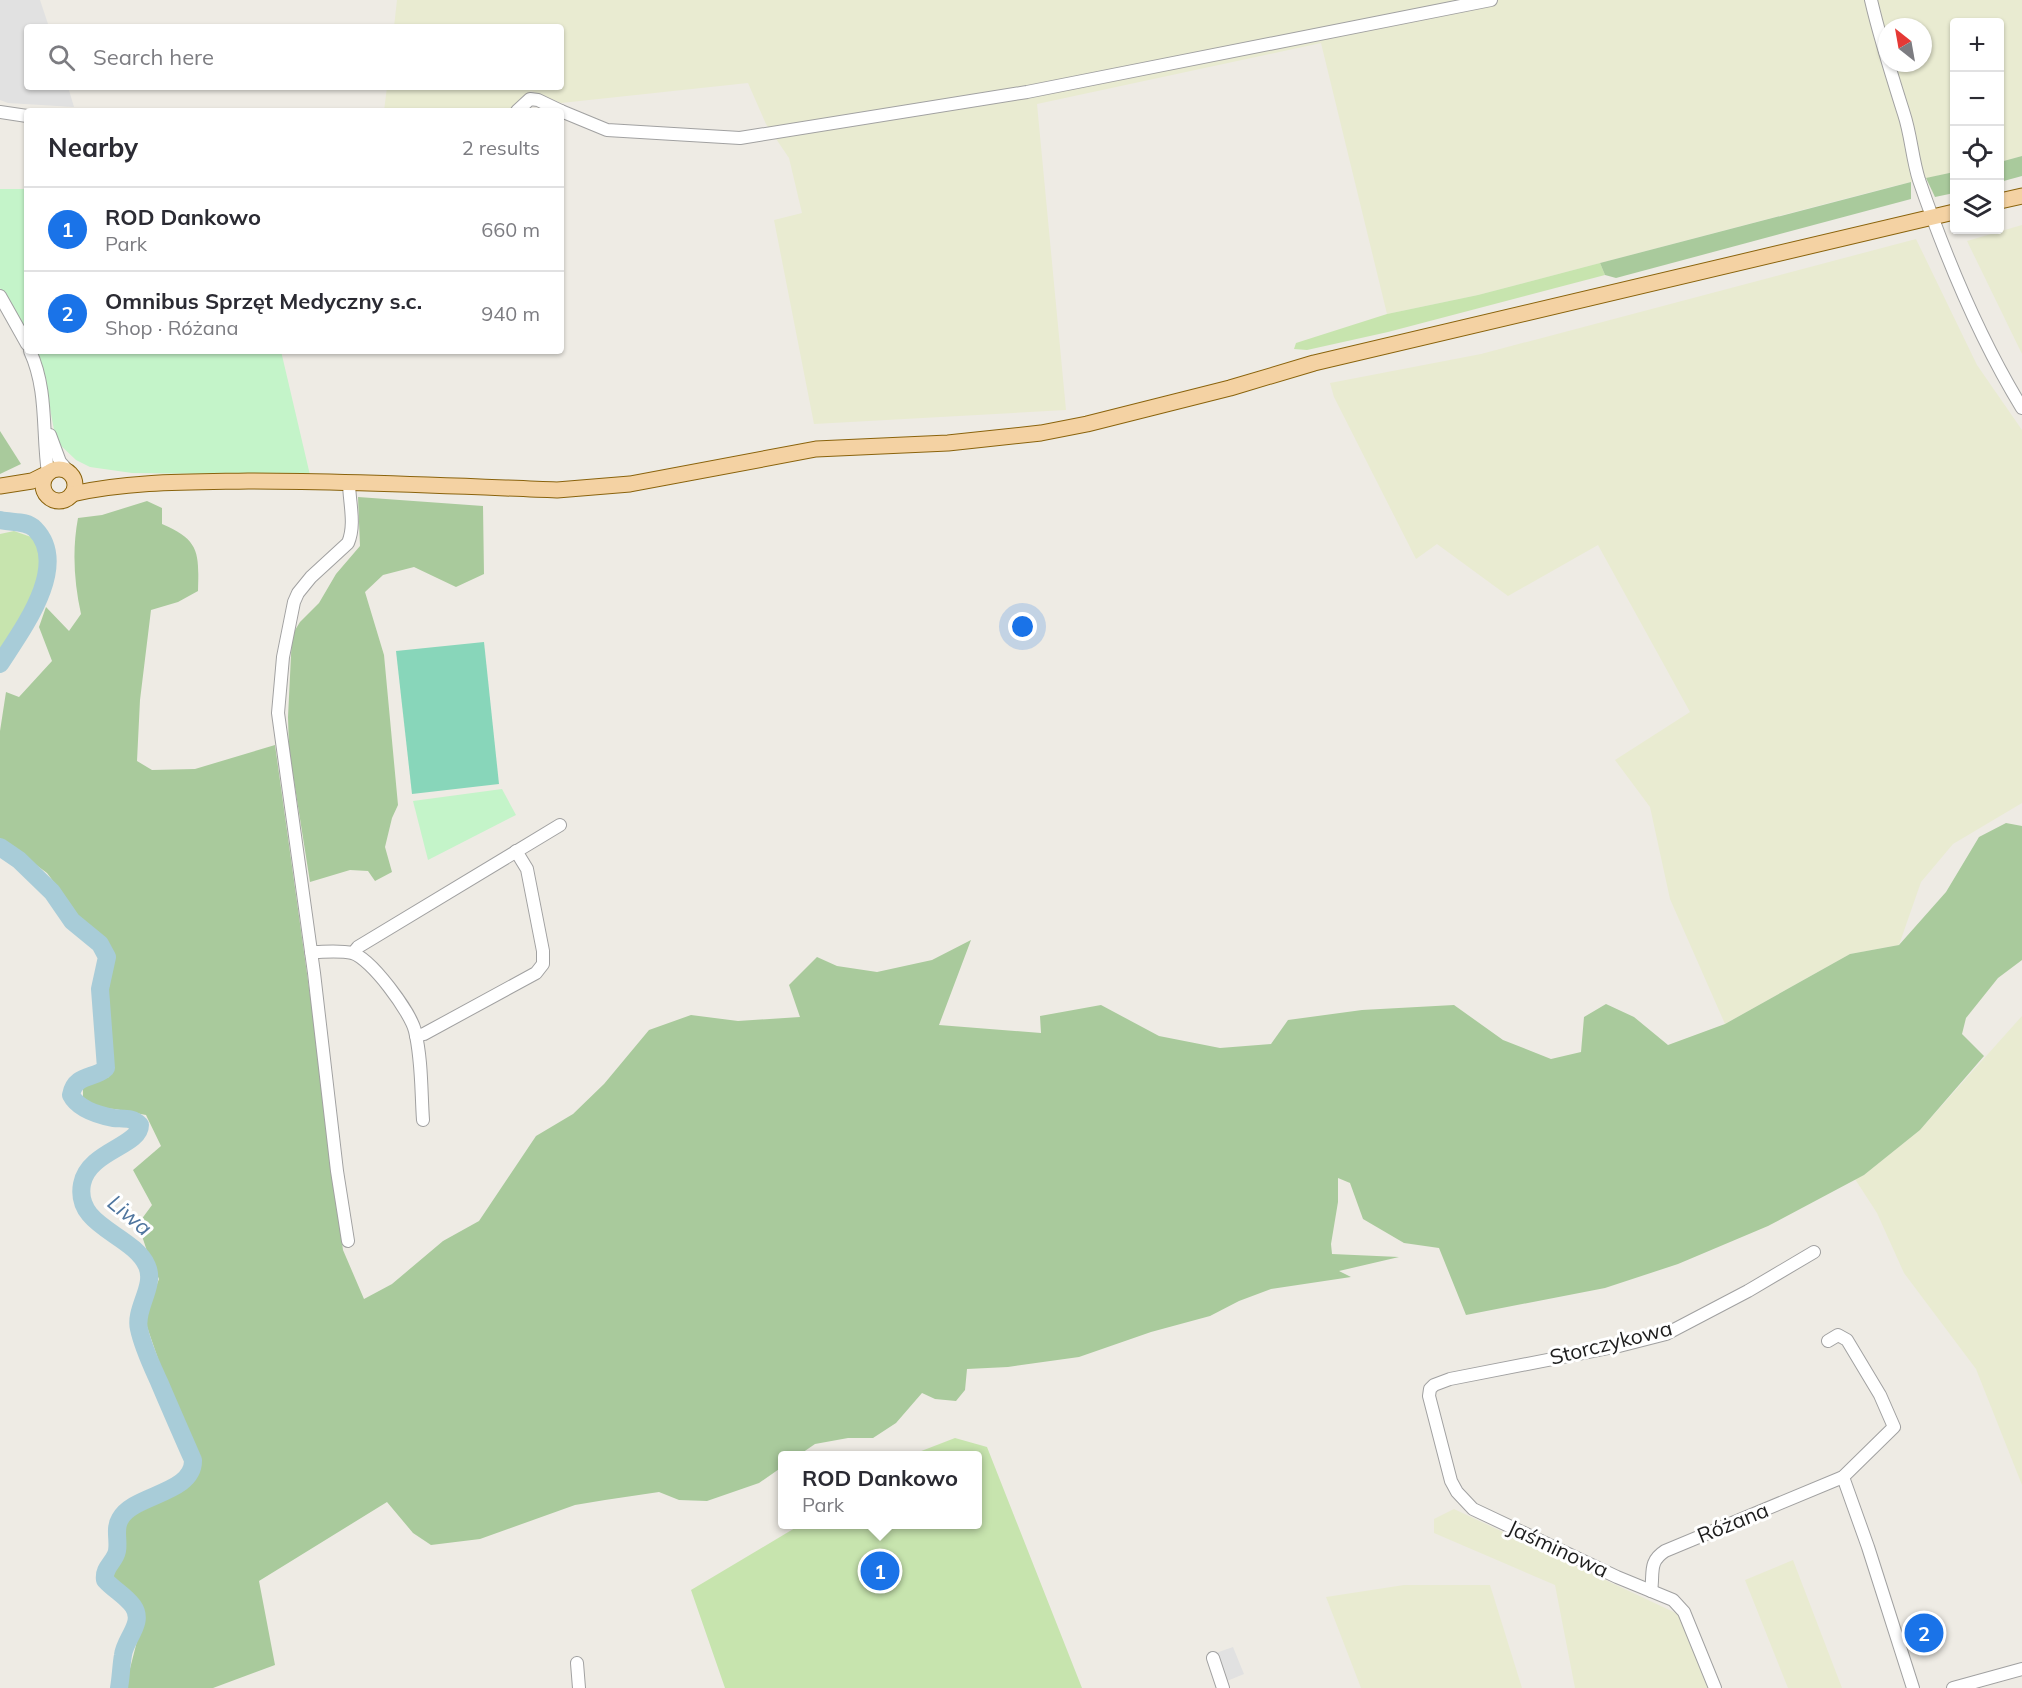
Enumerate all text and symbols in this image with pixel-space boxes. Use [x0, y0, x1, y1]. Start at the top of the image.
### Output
north arrow [1878, 18, 1932, 72]
map controls [1950, 18, 2004, 234]
button: + [1950, 18, 2004, 72]
search box [24, 24, 564, 90]
icon: search [45, 41, 78, 74]
text: Search here [93, 43, 214, 71]
button: − [1950, 72, 2004, 126]
button: locate [1950, 126, 2004, 180]
text: Nearby [48, 131, 138, 164]
text: 2 results [462, 135, 540, 160]
button: layers [1950, 180, 2004, 234]
text: ROD Dankowo [105, 203, 261, 231]
text: 1 [62, 217, 74, 242]
text: 660 m [481, 217, 540, 242]
text: Park [105, 231, 147, 256]
text: Omnibus Sprzęt Medyczny s.c. [105, 287, 422, 315]
text: 2 [62, 301, 74, 326]
text: 940 m [481, 301, 540, 326]
text: Shop · Różana [105, 315, 239, 340]
your location [1008, 612, 1037, 641]
water label: Liwa [102, 1188, 158, 1242]
street label: Storczykowa [1547, 1314, 1675, 1370]
popup [778, 1451, 982, 1529]
text: ROD Dankowo [802, 1464, 958, 1492]
text: Park [802, 1492, 844, 1517]
street label: Różana [1693, 1496, 1772, 1548]
street label: Jaśminowa [1504, 1513, 1613, 1583]
pin: 1 [860, 1548, 900, 1594]
pin: 2 [1904, 1610, 1944, 1656]

